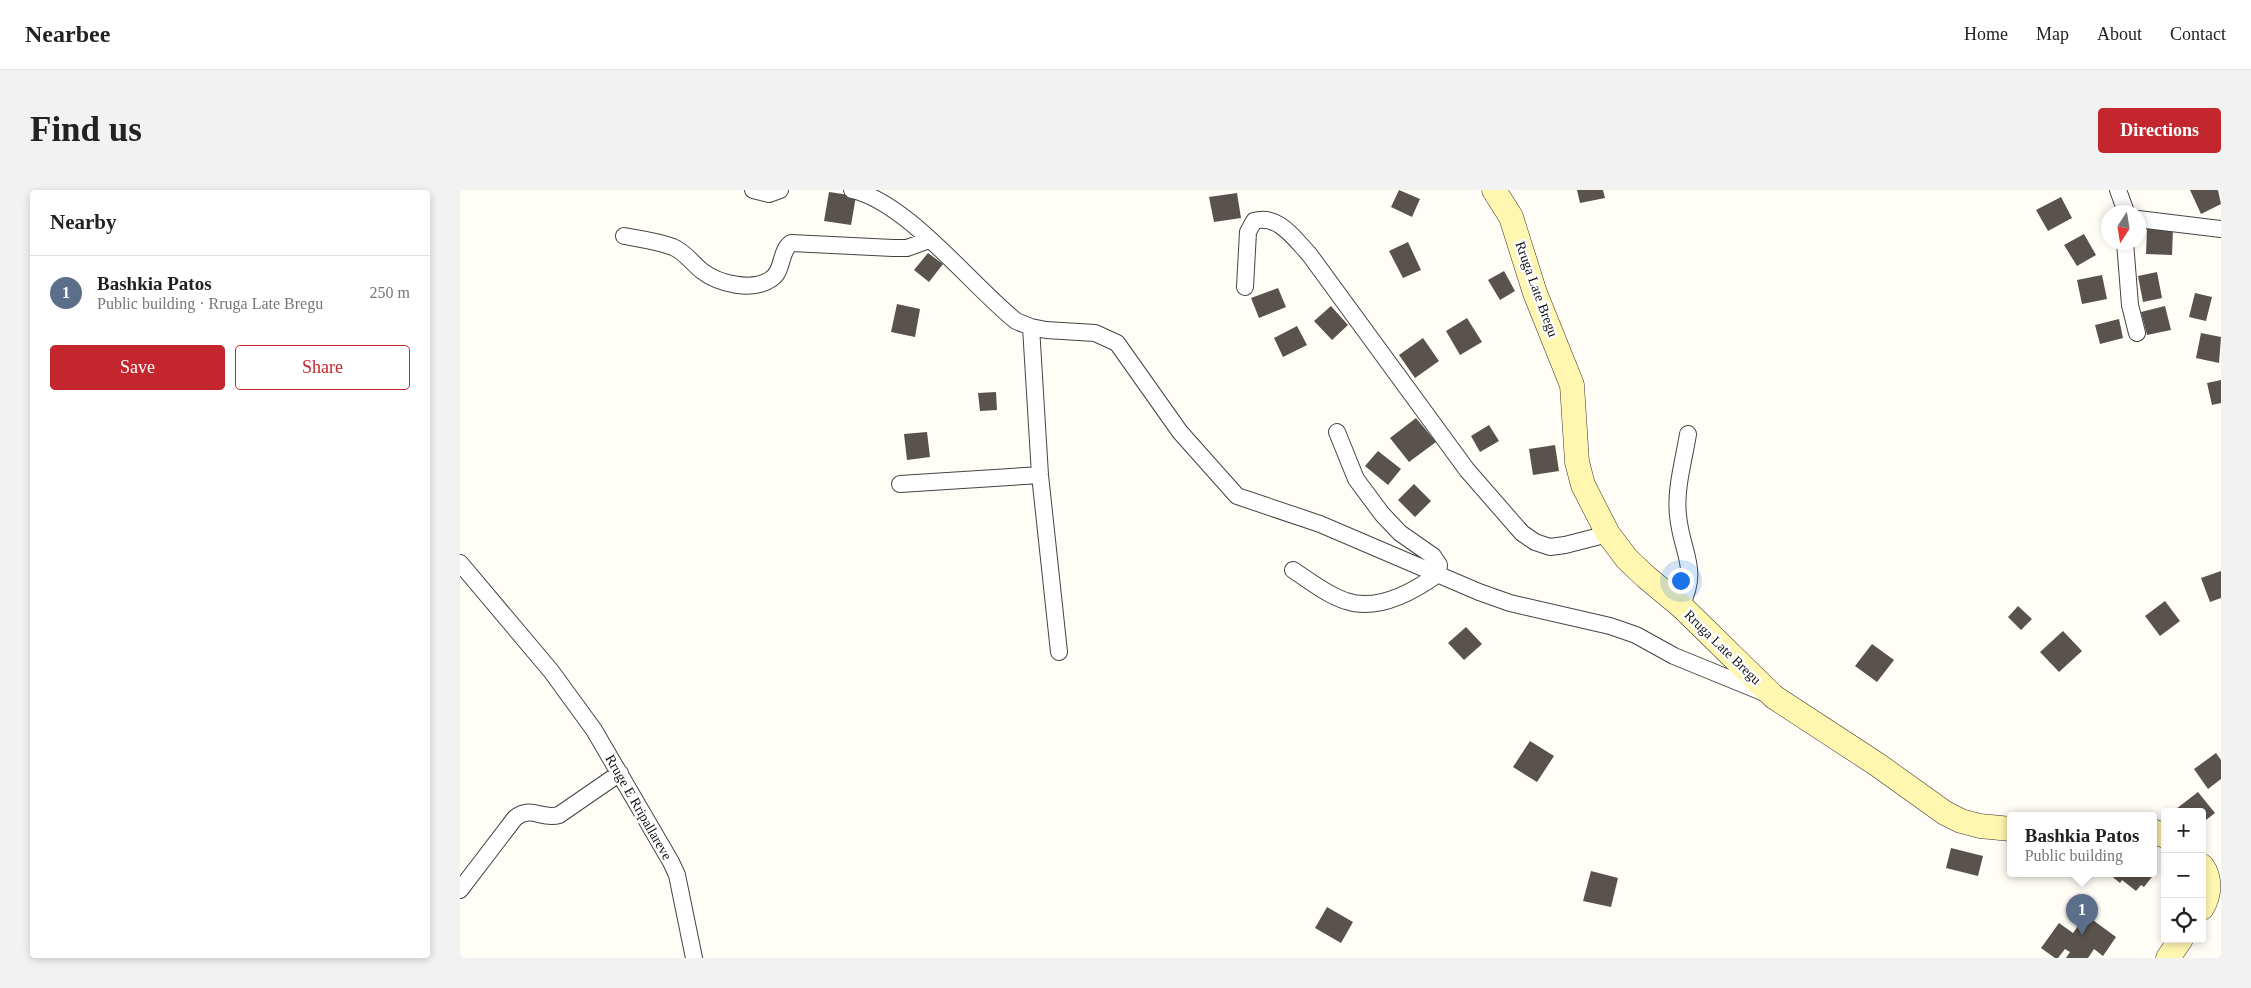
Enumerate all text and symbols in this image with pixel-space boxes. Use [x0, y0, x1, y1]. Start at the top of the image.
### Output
text: Nearbee [25, 21, 110, 47]
text: Home [1964, 24, 2008, 44]
text: Map [2036, 24, 2069, 44]
text: About [2097, 24, 2142, 44]
text: Contact [2170, 24, 2226, 44]
button: Directions [2098, 108, 2221, 153]
text: Find us [30, 110, 142, 149]
north arrow [2101, 205, 2146, 250]
text: Nearby [50, 210, 117, 234]
street label: Rruga Late Bregu [1512, 239, 1561, 339]
text: Bashkia Patos [97, 273, 212, 294]
text: 1 [62, 284, 70, 301]
text: 250 m [370, 284, 410, 301]
text: Public building · Rruga Late Bregu [97, 295, 323, 312]
button: Save [50, 345, 225, 390]
button: Share [235, 345, 410, 390]
your location [1668, 568, 1694, 594]
street label: Rruga Late Bregu [1681, 607, 1764, 688]
street label: Rruge E Rripallareve [602, 752, 675, 863]
map controls [2161, 808, 2206, 943]
button: + [2161, 808, 2206, 853]
popup [2007, 812, 2157, 877]
text: Bashkia Patos [2025, 825, 2139, 846]
text: Public building [2025, 847, 2123, 864]
button: − [2161, 853, 2206, 898]
pin: 1 [2066, 894, 2098, 935]
button: locate [2161, 898, 2206, 943]

